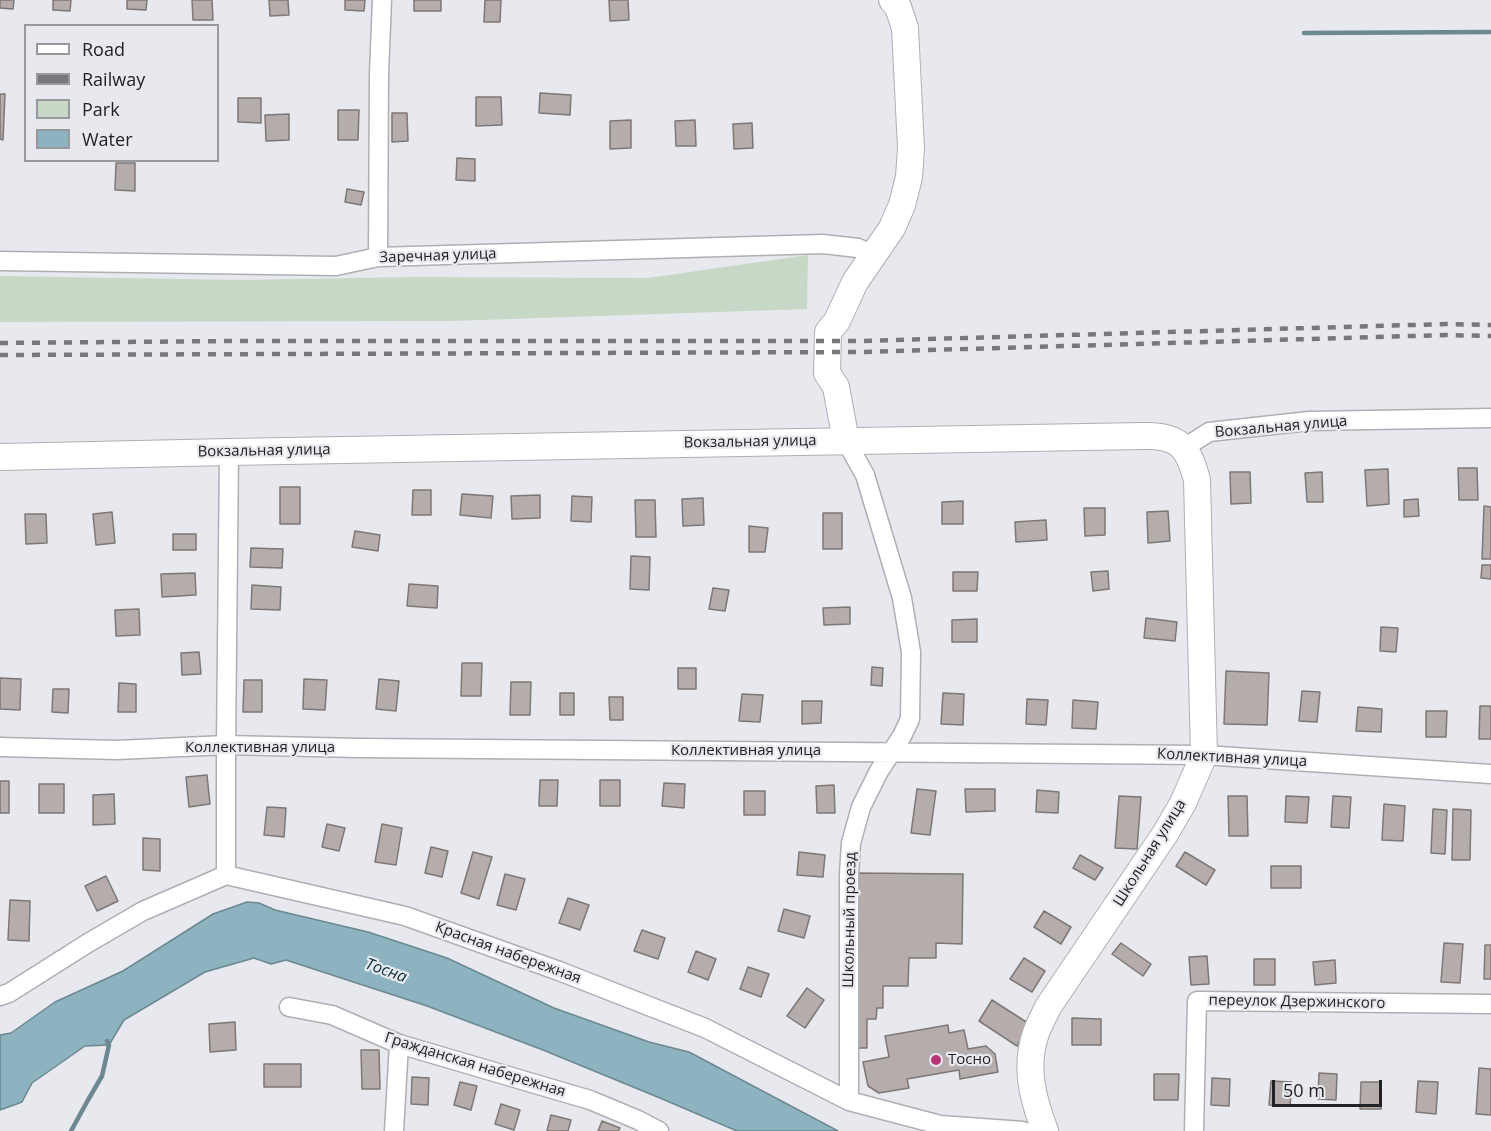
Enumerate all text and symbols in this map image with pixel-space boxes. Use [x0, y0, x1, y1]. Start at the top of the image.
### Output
legend [24, 24, 219, 162]
text: Road [82, 37, 125, 61]
text: Railway [82, 67, 145, 91]
text: Park [82, 97, 120, 121]
text: Water [82, 127, 133, 151]
street label: Заречная улица [379, 245, 497, 267]
street label: Вокзальная улица [1214, 412, 1348, 442]
street label: Вокзальная улица [683, 432, 817, 452]
street label: Вокзальная улица [197, 441, 331, 461]
street label: Коллективная улица [185, 739, 335, 757]
street label: Коллективная улица [671, 742, 821, 760]
street label: Коллективная улица [1157, 745, 1307, 771]
street label: Школьная улица [1110, 796, 1190, 910]
street label: Школьный проезд [840, 852, 860, 988]
street label: Красная набережная [433, 918, 583, 988]
water label: Тосна [363, 955, 409, 987]
street label: переулок Дзержинского [1209, 991, 1385, 1013]
street label: Гражданская набережная [382, 1029, 568, 1101]
place label: Тосно [948, 1051, 991, 1069]
marker: Тосно [929, 1053, 943, 1067]
scale bar [1275, 1068, 1384, 1106]
text: 50 m [1283, 1078, 1325, 1102]

